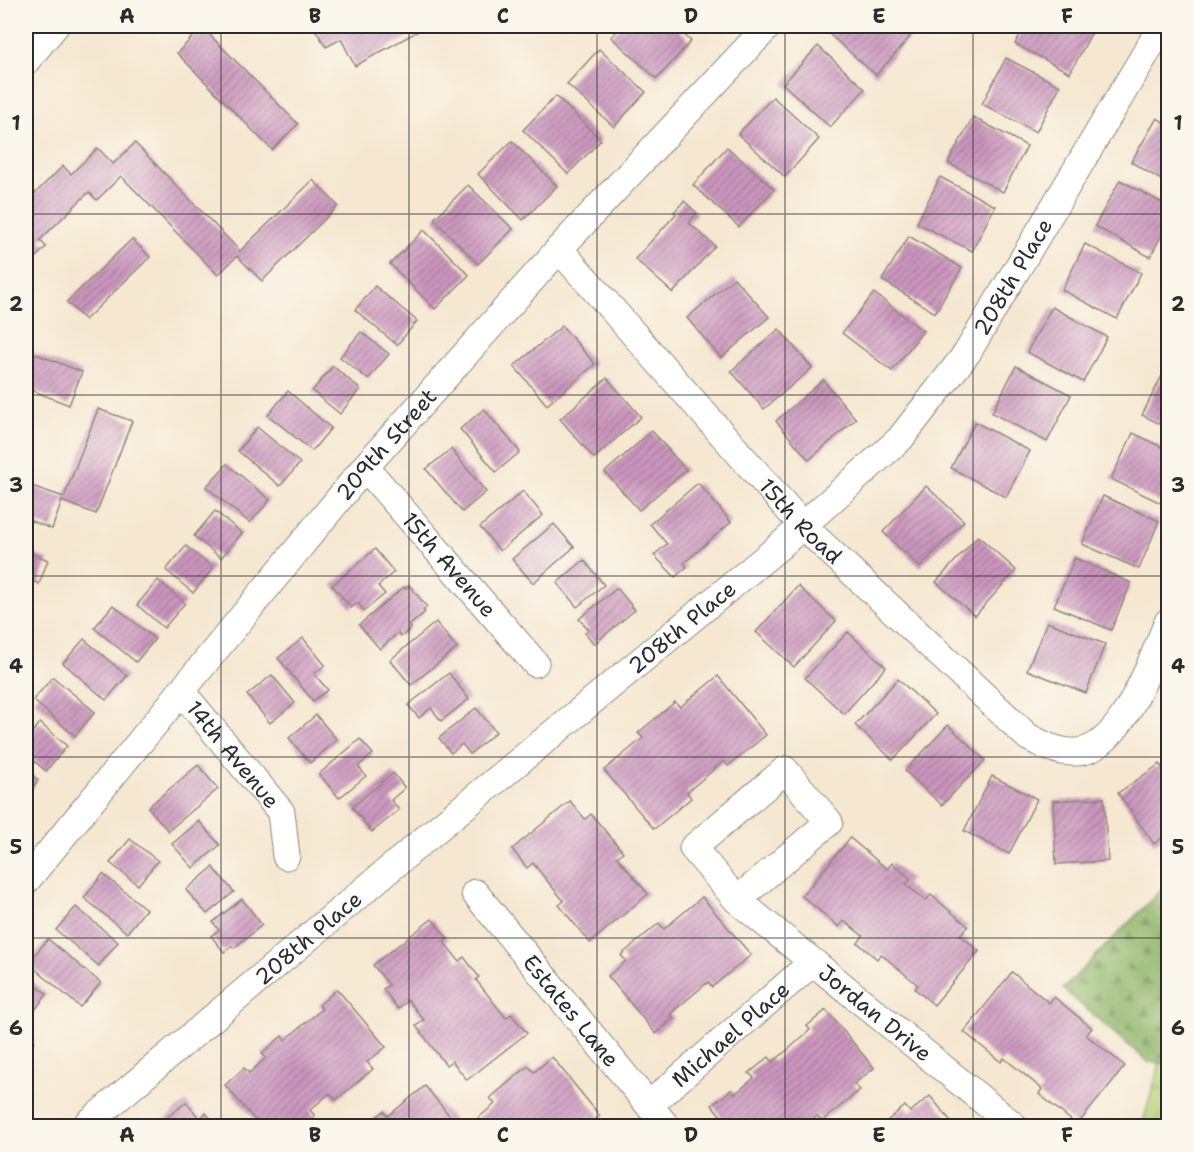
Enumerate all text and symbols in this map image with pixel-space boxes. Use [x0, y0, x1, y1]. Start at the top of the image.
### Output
text: A [119, 3, 135, 29]
text: B [309, 3, 321, 29]
text: C [497, 3, 509, 29]
text: D [684, 3, 698, 29]
text: E [872, 3, 886, 29]
text: F [1061, 3, 1073, 29]
text: 1 [11, 110, 21, 136]
text: 1 [1173, 110, 1183, 136]
street label: 208th Place [967, 213, 1059, 341]
text: 2 [9, 291, 23, 317]
text: 2 [1171, 291, 1185, 317]
street label: 209th Street [329, 382, 443, 507]
text: 3 [9, 472, 23, 498]
street label: 15th Road [753, 472, 848, 570]
text: 3 [1171, 472, 1185, 498]
street label: 15th Avenue [395, 506, 503, 624]
street label: 208th Place [622, 574, 742, 680]
text: 4 [9, 653, 23, 679]
text: 4 [1171, 653, 1185, 679]
street label: 14th Avenue [180, 695, 286, 814]
text: 5 [10, 834, 22, 860]
text: 5 [1172, 834, 1184, 860]
street label: 208th Place [249, 885, 368, 992]
street label: Estates Lane [516, 949, 626, 1073]
street label: Jordan Drive [812, 958, 938, 1068]
street label: Michael Place [666, 975, 796, 1094]
text: 6 [9, 1015, 23, 1041]
text: 6 [1171, 1015, 1185, 1041]
text: A [119, 1122, 135, 1148]
text: B [309, 1122, 321, 1148]
text: C [497, 1122, 509, 1148]
text: D [684, 1122, 698, 1148]
text: E [872, 1122, 886, 1148]
text: F [1061, 1122, 1073, 1148]

